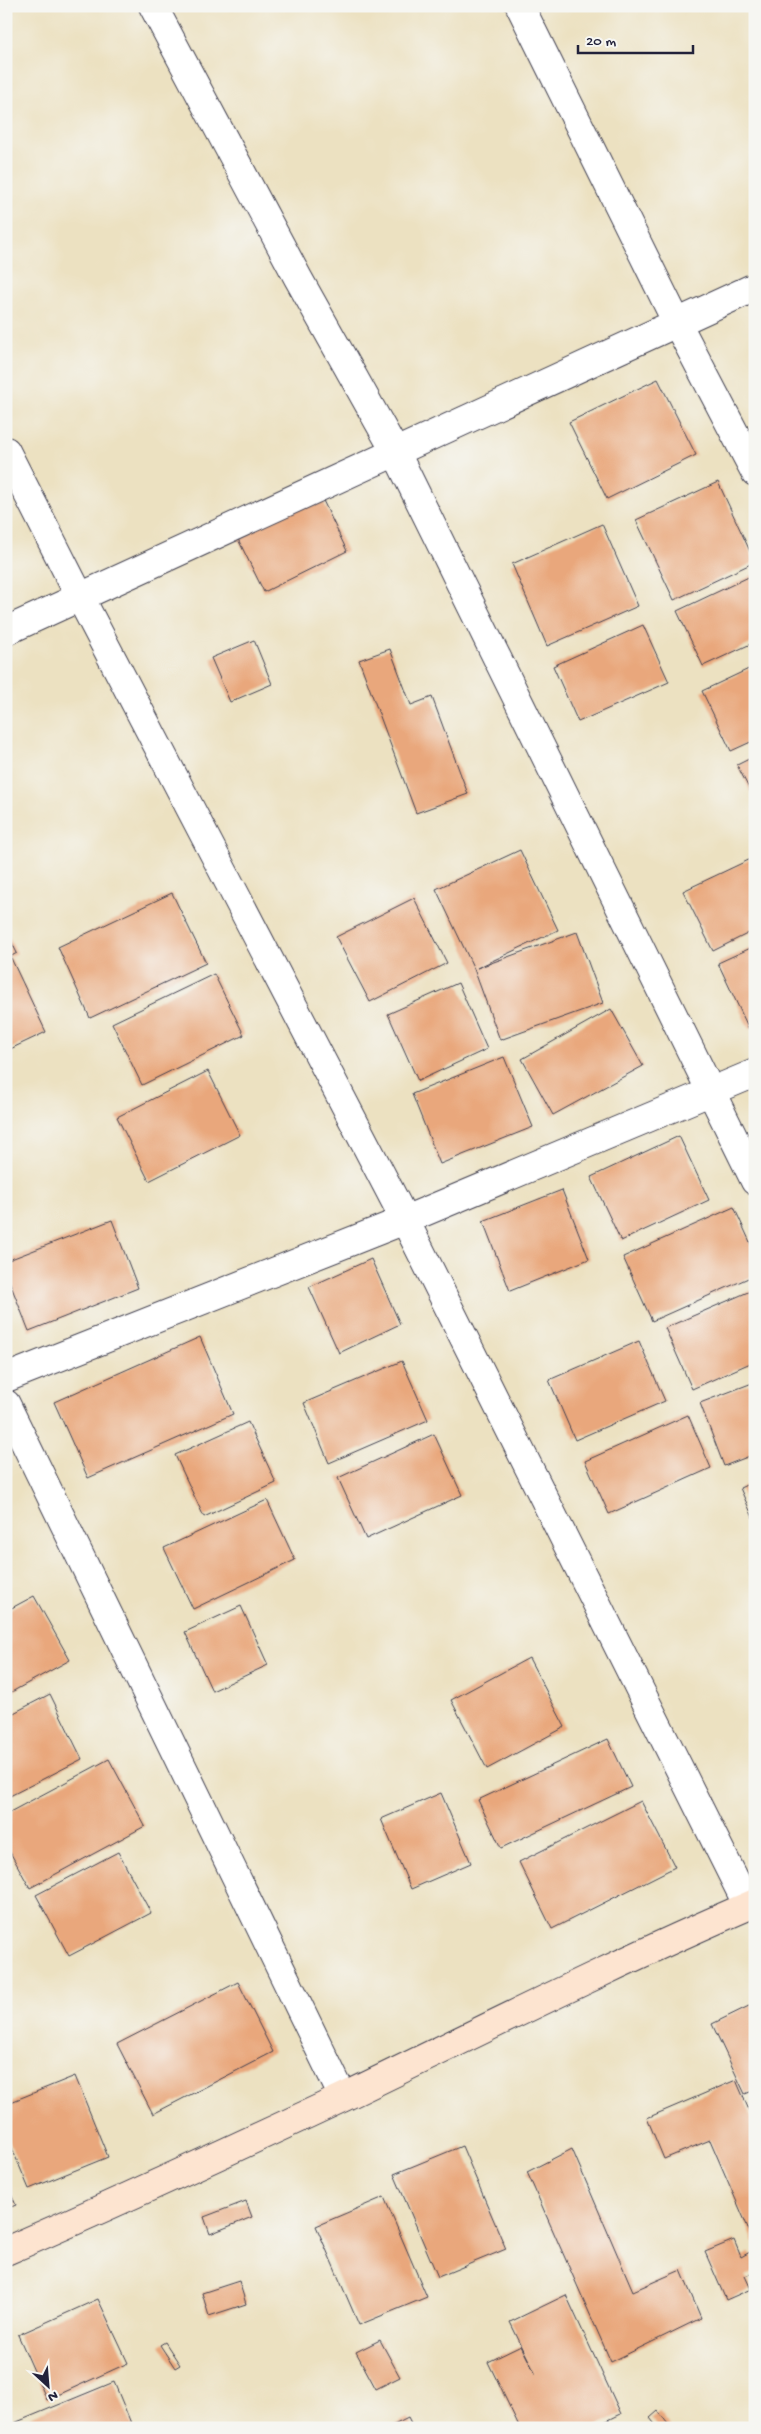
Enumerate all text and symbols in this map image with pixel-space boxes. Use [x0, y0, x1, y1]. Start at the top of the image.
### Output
scale bar [578, 22, 694, 54]
text: 20 m [586, 33, 616, 51]
north arrow [22, 2362, 72, 2412]
text: N [45, 2386, 60, 2405]

